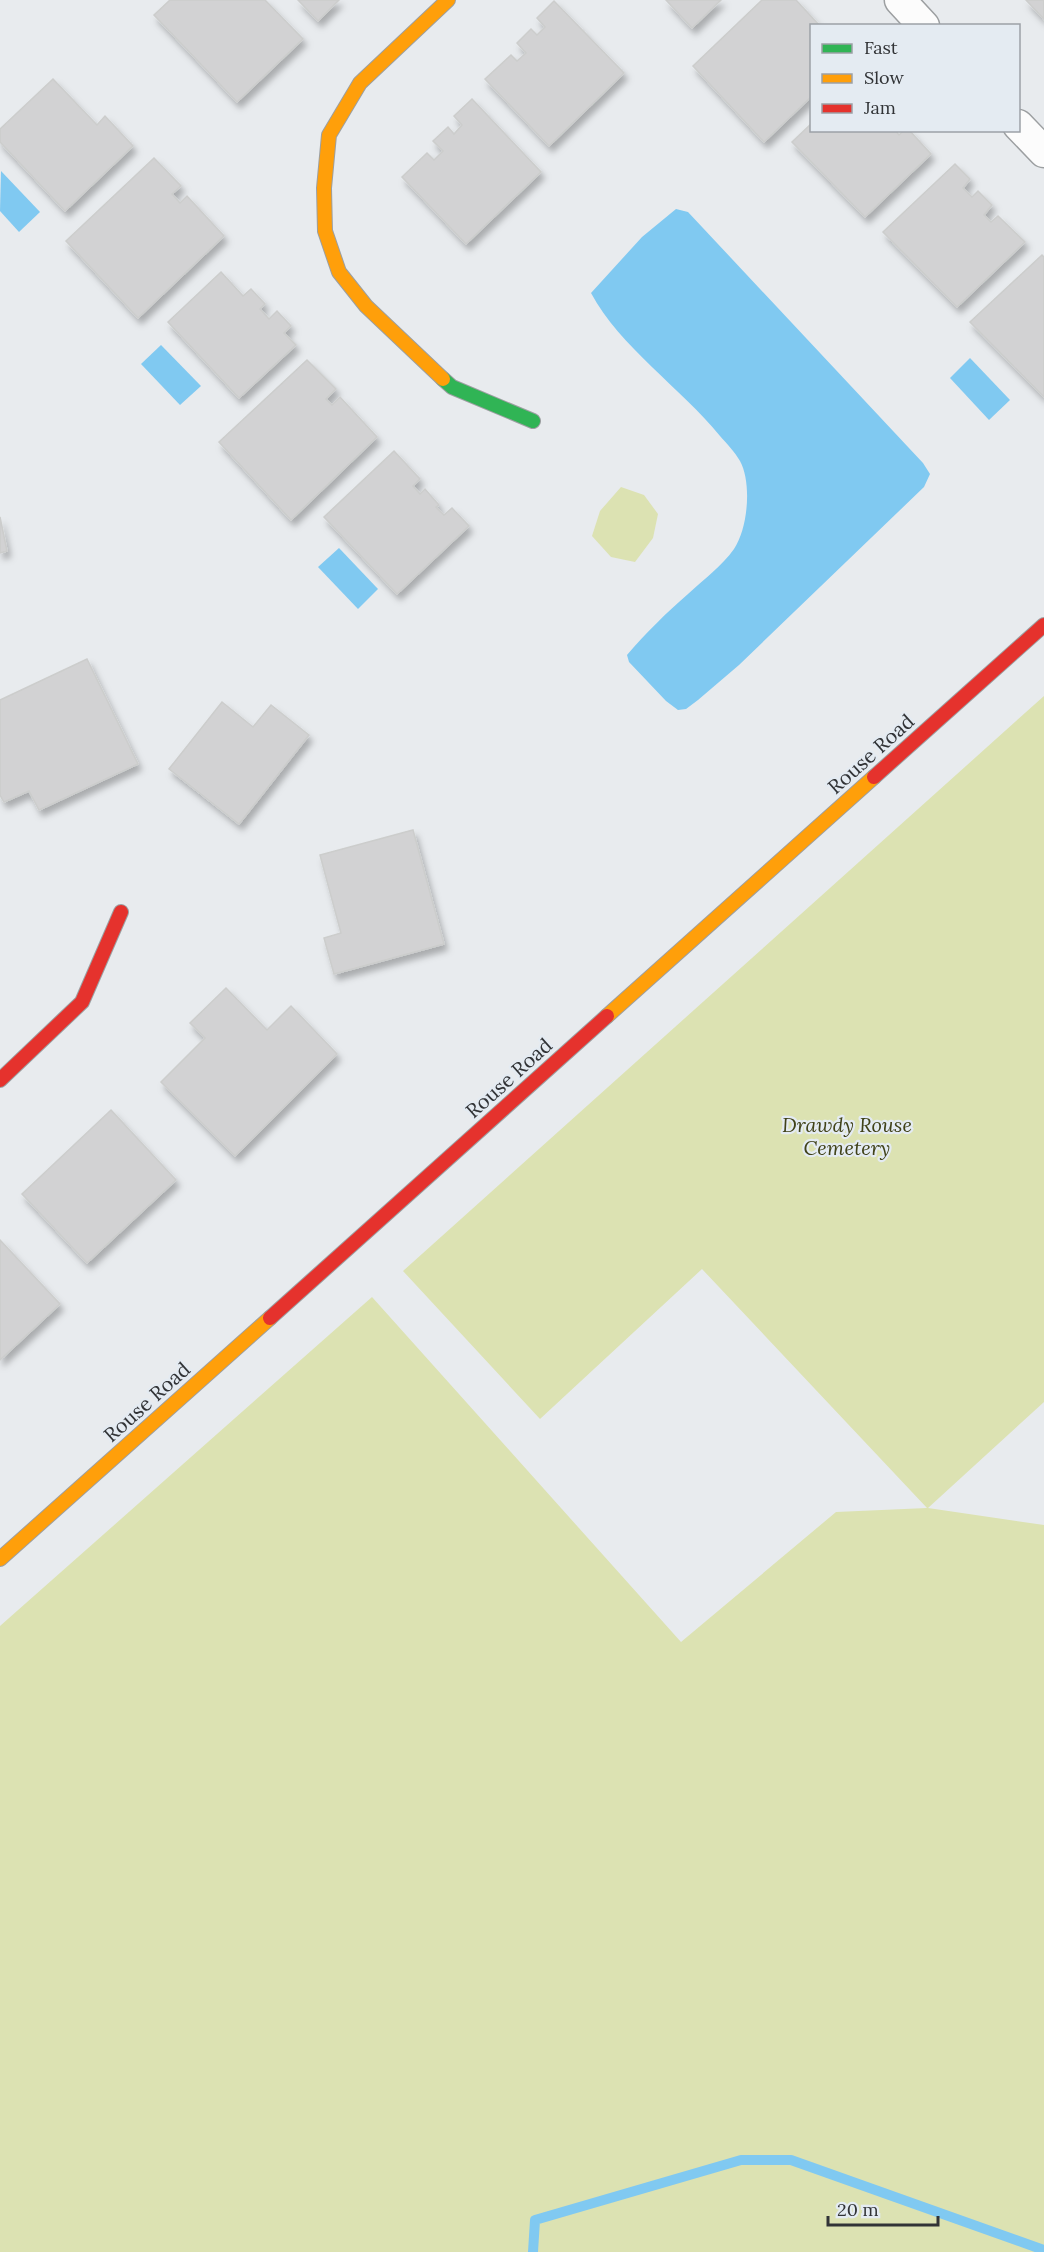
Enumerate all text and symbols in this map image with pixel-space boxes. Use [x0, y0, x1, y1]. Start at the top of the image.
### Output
legend [810, 24, 1020, 132]
text: Fast [864, 36, 898, 59]
text: Slow [864, 66, 904, 89]
text: Jam [863, 96, 896, 119]
street label: Rouse Road [822, 708, 919, 799]
street label: Rouse Road [460, 1032, 557, 1123]
park label: Drawdy Rouse Cemetery [782, 1112, 912, 1160]
street label: Rouse Road [98, 1356, 195, 1447]
scale bar [828, 2189, 938, 2227]
text: 20 m [837, 2198, 879, 2221]

